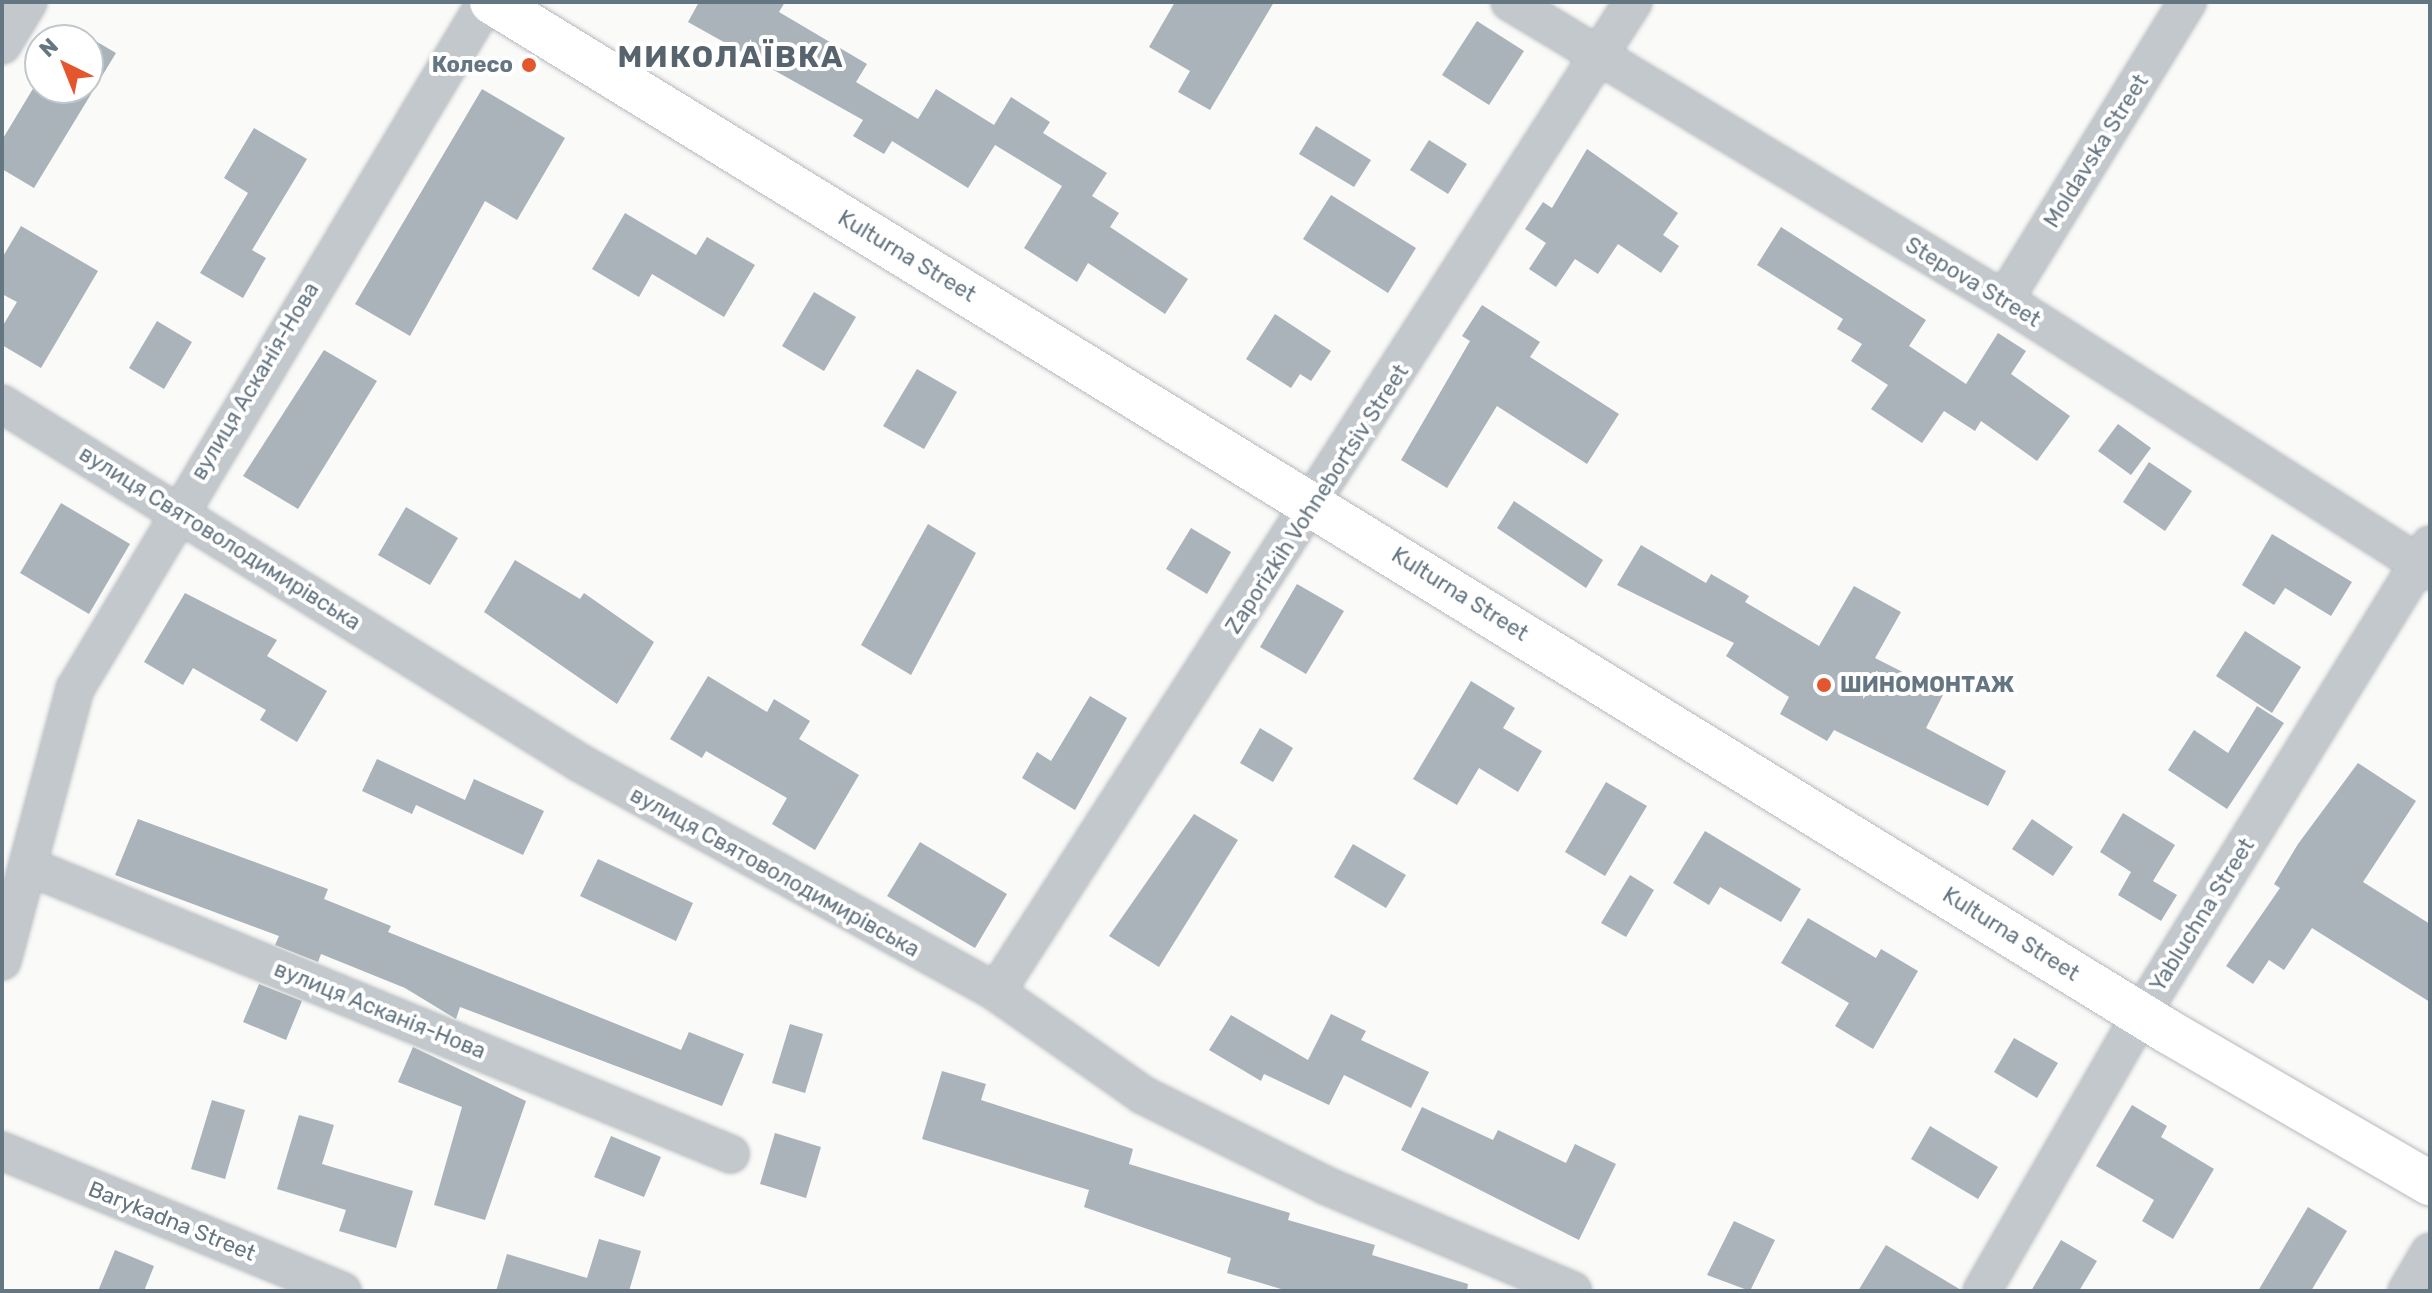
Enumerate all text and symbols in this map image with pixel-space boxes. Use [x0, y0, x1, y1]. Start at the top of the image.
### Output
north arrow [24, 24, 104, 104]
text: N [34, 32, 64, 63]
district label: МИКОЛАЇВКА [617, 39, 845, 75]
place label: Колесо [432, 52, 513, 78]
marker: Колесо [520, 56, 538, 74]
street label: Moldavska Street [2038, 69, 2154, 233]
street label: Kulturna Street [833, 205, 981, 307]
street label: Stepova Street [1901, 231, 2045, 333]
street label: вулиця Асканія-Нова [186, 277, 324, 485]
street label: Zaporizkih Vohnebortsiv Street [1220, 359, 1414, 639]
street label: вулиця Святоволодимирівська [74, 440, 366, 636]
street label: Kulturna Street [1387, 541, 1533, 647]
place label: ШИНОМОНТАЖ [1840, 672, 2014, 698]
marker: ШИНОМОНТАЖ [1815, 676, 1833, 694]
street label: вулиця Святоволодимирівська [626, 781, 924, 963]
street label: Yabluchna Street [2144, 833, 2260, 997]
street label: Kulturna Street [1938, 881, 2084, 987]
street label: вулиця Асканія-Нова [270, 955, 490, 1065]
street label: Barykadna Street [84, 1175, 260, 1267]

